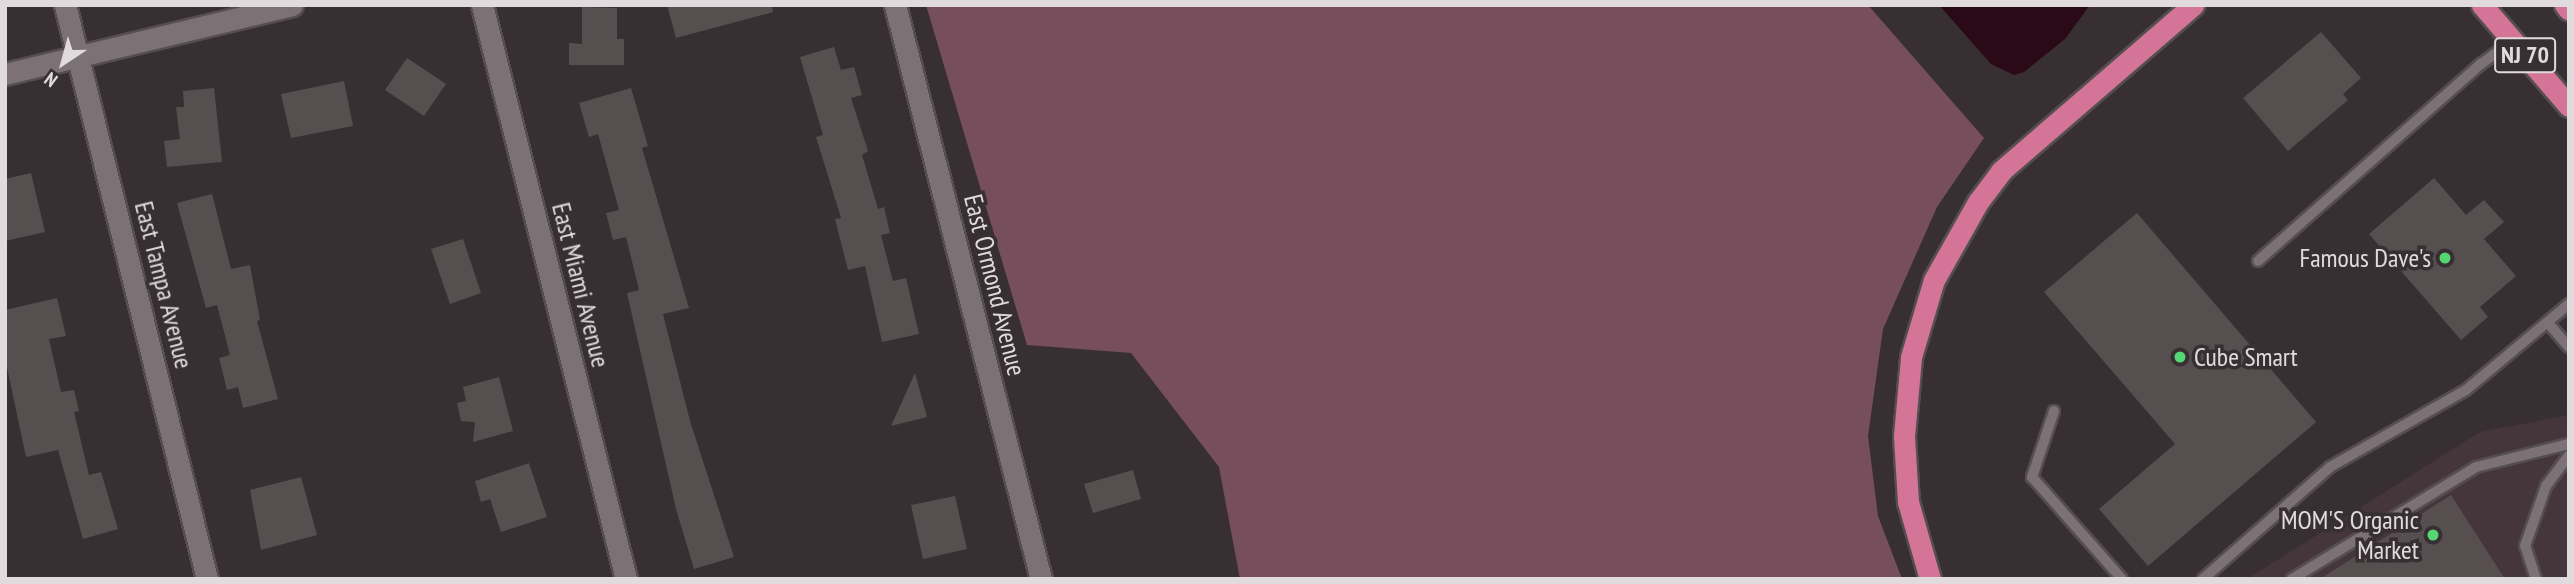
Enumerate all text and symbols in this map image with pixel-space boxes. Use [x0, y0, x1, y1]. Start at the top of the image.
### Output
north arrow [28, 28, 98, 98]
road number: NJ 70 [2494, 34, 2556, 76]
text: N [39, 67, 62, 93]
street label: East Ormond Avenue [957, 191, 1033, 379]
street label: East Tampa Avenue [128, 197, 200, 373]
street label: East Miami Avenue [545, 199, 617, 371]
place label: Famous Dave's [2299, 242, 2431, 274]
marker: Famous Dave's [2437, 250, 2453, 266]
place label: Cube Smart [2194, 341, 2298, 373]
marker: Cube Smart [2172, 349, 2188, 365]
place label: MOM'S Organic Market [2281, 504, 2419, 566]
marker: MOM'S Organic Market [2425, 527, 2441, 543]

